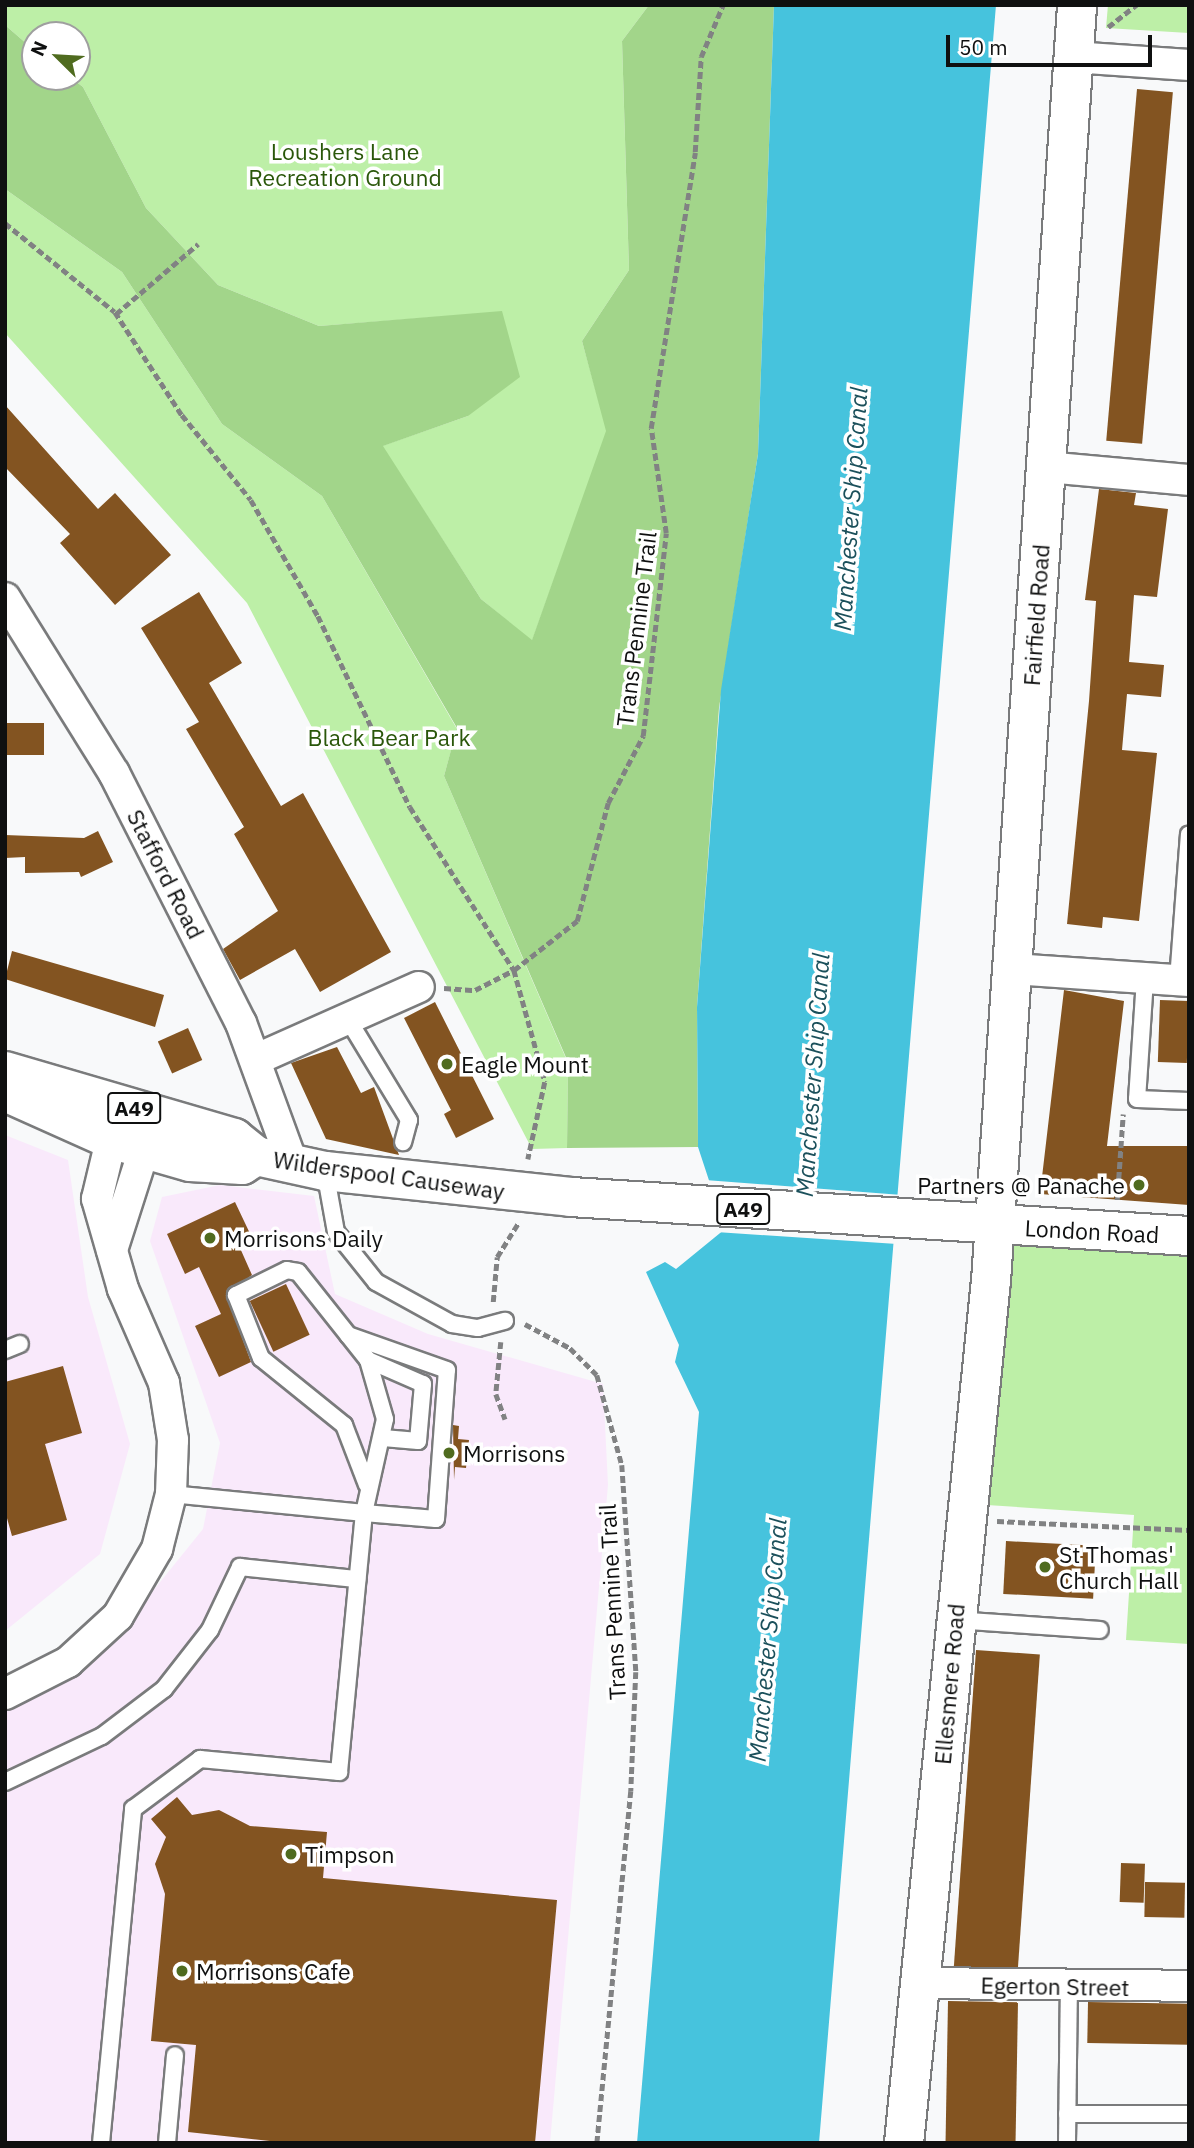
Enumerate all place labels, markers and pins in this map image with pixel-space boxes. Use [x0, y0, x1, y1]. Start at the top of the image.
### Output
place label: Eagle Mount [461, 1050, 589, 1078]
marker: Eagle Mount [439, 1056, 455, 1072]
place label: Partners @ Panache [917, 1171, 1125, 1199]
marker: Partners @ Panache [1131, 1177, 1147, 1193]
place label: Morrisons Daily [224, 1224, 383, 1252]
marker: Morrisons Daily [202, 1230, 218, 1246]
place label: Morrisons [463, 1439, 566, 1467]
marker: Morrisons [441, 1445, 457, 1461]
place label: St Thomas' Church Hall [1059, 1540, 1179, 1594]
marker: St Thomas' Church Hall [1037, 1559, 1053, 1575]
place label: Timpson [305, 1840, 394, 1868]
marker: Timpson [283, 1846, 299, 1862]
place label: Morrisons Cafe [196, 1957, 351, 1985]
marker: Morrisons Cafe [174, 1963, 190, 1979]

